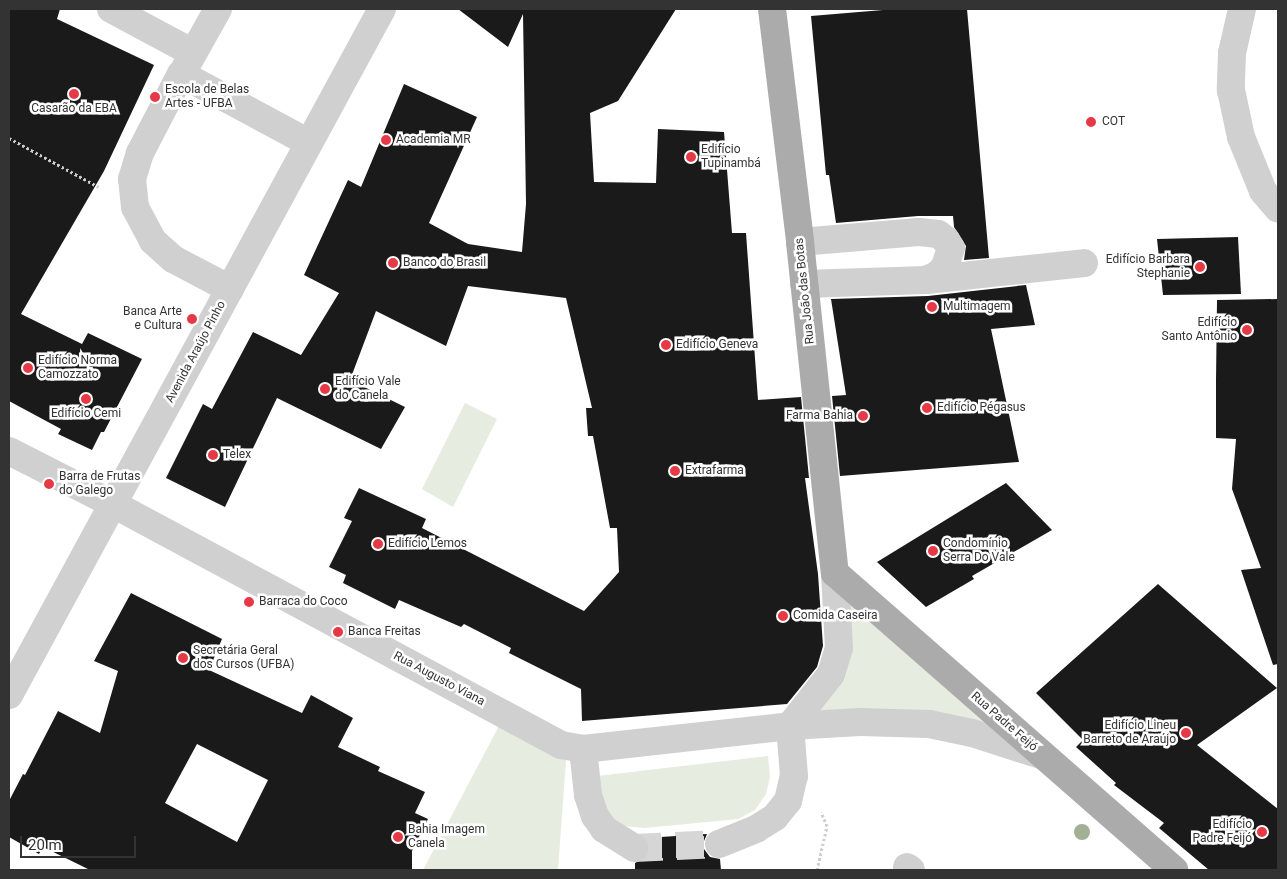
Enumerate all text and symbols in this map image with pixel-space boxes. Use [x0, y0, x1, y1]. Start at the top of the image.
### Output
place label: Escola de Belas Artes - UFBA [165, 83, 249, 111]
marker: Casarão da EBA [68, 88, 80, 100]
marker: Escola de Belas Artes - UFBA [149, 91, 161, 103]
place label: Casarão da EBA [31, 102, 117, 116]
marker: COT [1084, 115, 1098, 129]
place label: COT [1102, 115, 1125, 129]
place label: Academia MR [396, 133, 471, 147]
marker: Academia MR [380, 134, 392, 146]
place label: Edifício Tupinambá [701, 143, 761, 171]
marker: Edifício Tupinambá [685, 151, 697, 163]
street label: Rua João das Botas [792, 237, 818, 345]
place label: Edifício Barbara Stephanie [1106, 253, 1190, 281]
place label: Banco do Brasil [403, 256, 486, 270]
marker: Banco do Brasil [387, 257, 399, 269]
marker: Edifício Barbara Stephanie [1194, 261, 1206, 273]
street label: Avenida Araújo Pinho [163, 299, 229, 405]
marker: Multimagem [925, 300, 939, 314]
place label: Multimagem [943, 300, 1011, 314]
place label: Banca Arte e Cultura [123, 305, 182, 333]
marker: Banca Arte e Cultura [186, 313, 198, 325]
place label: Edifício Santo Antônio [1162, 316, 1237, 344]
marker: Edifício Santo Antônio [1241, 324, 1253, 336]
place label: Edifício Geneva [676, 338, 758, 352]
marker: Edifício Geneva [660, 339, 672, 351]
place label: Edifício Norma Camozzato [38, 354, 117, 382]
marker: Edifício Norma Camozzato [22, 362, 34, 374]
place label: Edifício Vale do Canela [335, 375, 401, 403]
marker: Edifício Vale do Canela [319, 383, 331, 395]
marker: Edifício Cemi [80, 393, 92, 405]
place label: Edifício Pégasus [937, 401, 1026, 415]
marker: Edifício Pégasus [921, 402, 933, 414]
place label: Edifício Cemi [51, 407, 121, 421]
place label: Farma Bahia [786, 409, 853, 423]
marker: Farma Bahia [857, 410, 869, 422]
place label: Telex [223, 448, 251, 462]
marker: Telex [207, 449, 219, 461]
place label: Extrafarma [685, 464, 744, 478]
marker: Extrafarma [669, 465, 681, 477]
place label: Barra de Frutas do Galego [59, 470, 140, 498]
marker: Barra de Frutas do Galego [43, 478, 55, 490]
place label: Edifício Lemos [388, 537, 467, 551]
place label: Condomínio Serra Do Vale [943, 537, 1015, 565]
marker: Edifício Lemos [372, 538, 384, 550]
marker: Condomínio Serra Do Vale [927, 545, 939, 557]
place label: Barraca do Coco [259, 595, 348, 609]
marker: Barraca do Coco [243, 596, 255, 608]
place label: Comida Caseira [793, 609, 878, 623]
marker: Comida Caseira [777, 610, 789, 622]
place label: Banca Freitas [348, 625, 421, 639]
marker: Banca Freitas [332, 626, 344, 638]
place label: Secretária Geral dos Cursos (UFBA) [193, 644, 294, 672]
street label: Rua Augusto Viana [391, 649, 487, 709]
marker: Secretária Geral dos Cursos (UFBA) [177, 652, 189, 664]
street label: Rua Padre Feijó [968, 689, 1040, 755]
place label: Edifício Lineu Barreto de Araújo [1083, 719, 1176, 747]
marker: Edifício Lineu Barreto de Araújo [1180, 727, 1192, 739]
place label: Edifício Padre Feijó [1192, 818, 1252, 846]
place label: Bahia Imagem Canela [408, 823, 485, 851]
scale bar [22, 826, 139, 858]
marker: Edifício Padre Feijó [1256, 826, 1268, 838]
marker: Bahia Imagem Canela [392, 831, 404, 843]
text: 20 m [28, 836, 62, 854]

